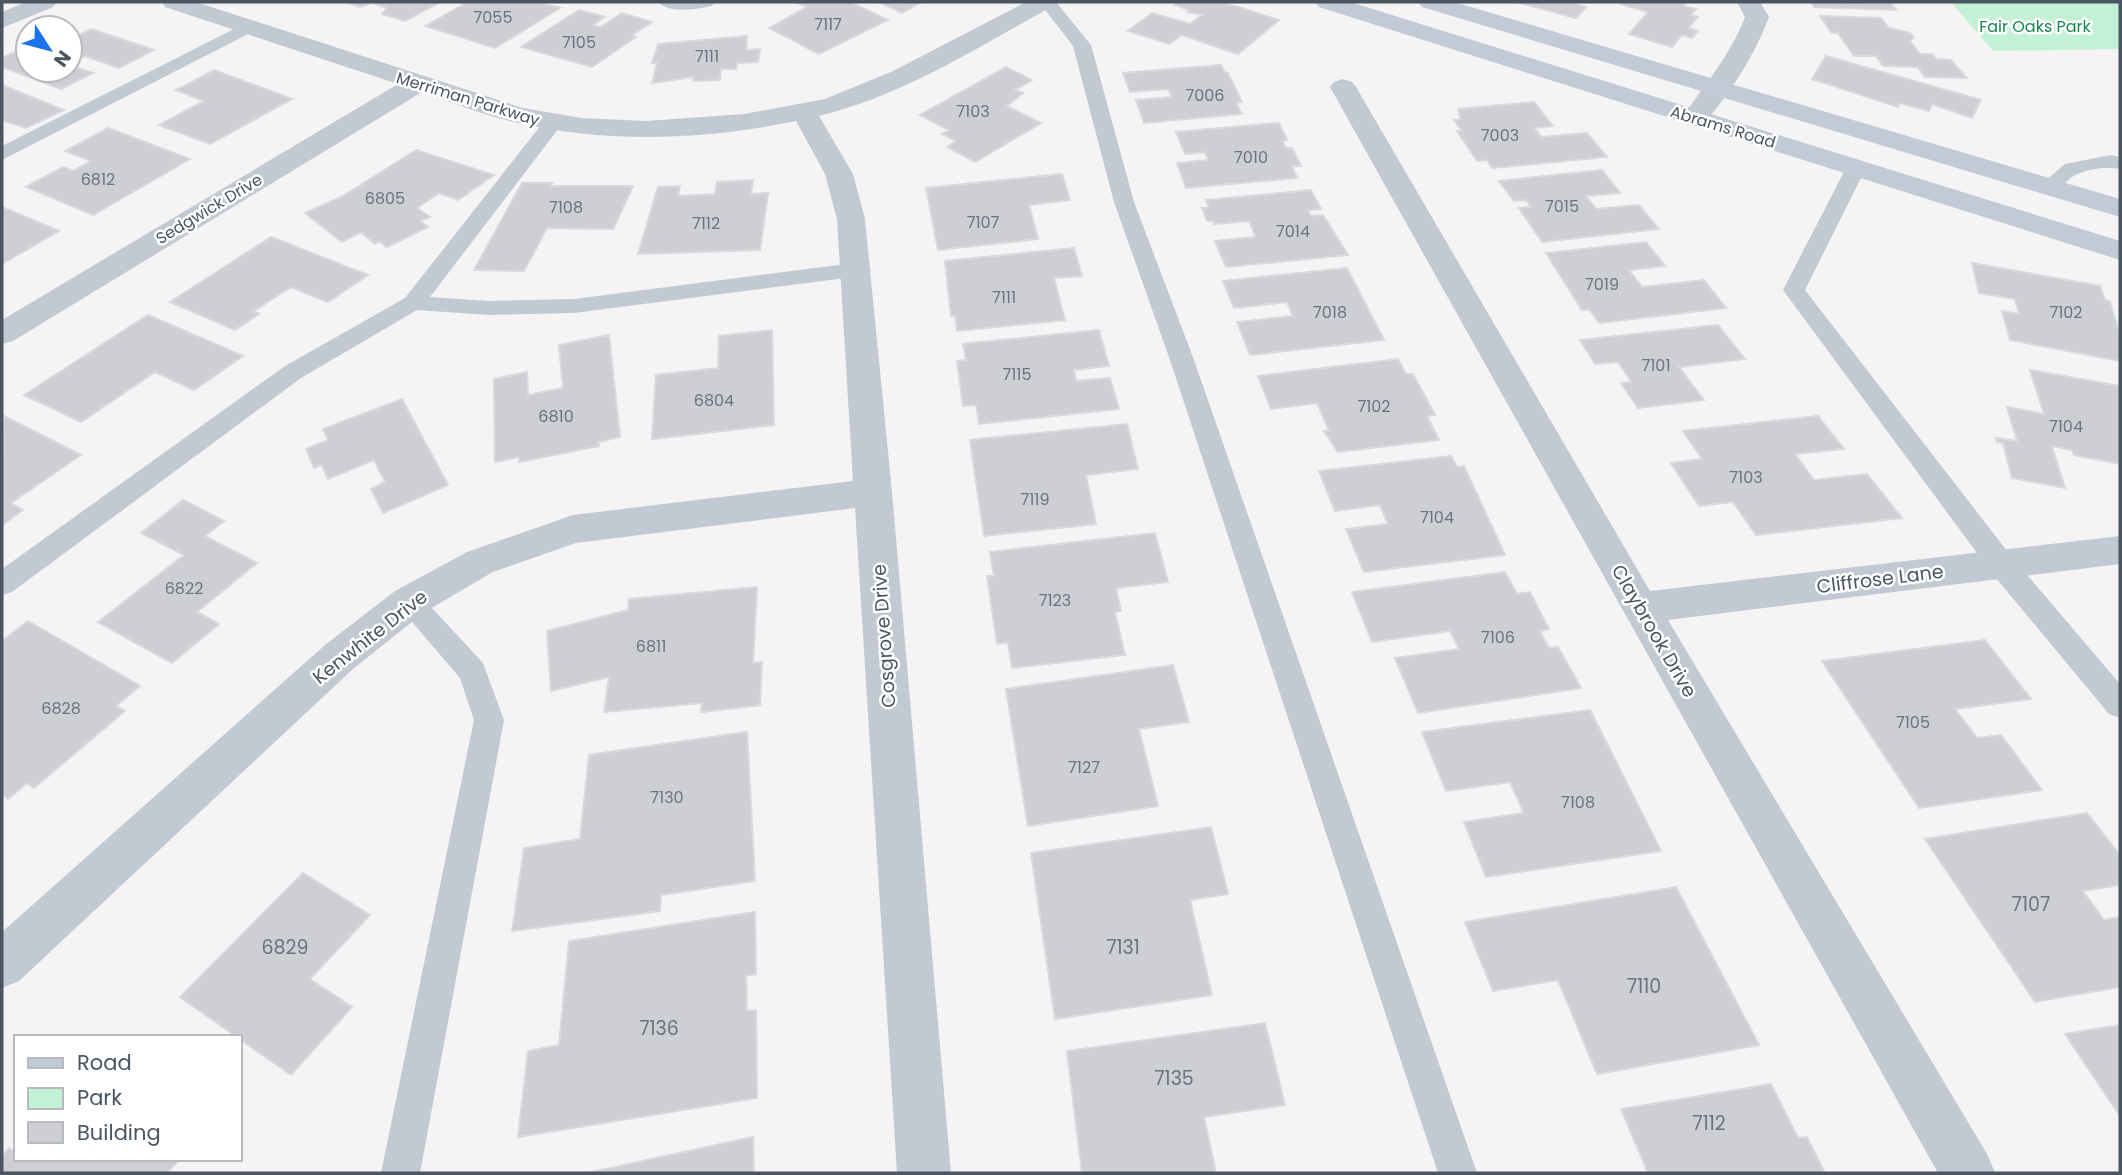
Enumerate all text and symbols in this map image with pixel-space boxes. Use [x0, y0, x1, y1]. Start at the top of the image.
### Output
house number: 7055 [474, 6, 512, 29]
house number: 7117 [814, 13, 842, 36]
north arrow [14, 14, 84, 84]
park label: Fair Oaks Park [1979, 15, 2092, 38]
house number: 7105 [562, 31, 596, 54]
text: N [47, 45, 77, 72]
house number: 7111 [695, 45, 719, 68]
street label: Merriman Parkway [394, 66, 542, 132]
house number: 7006 [1186, 84, 1225, 107]
house number: 7103 [956, 100, 990, 123]
street label: Abrams Road [1667, 100, 1779, 154]
house number: 7003 [1481, 124, 1519, 147]
house number: 7010 [1234, 146, 1268, 169]
house number: 6812 [81, 168, 115, 191]
street label: Sedgwick Drive [151, 168, 267, 250]
house number: 6805 [365, 187, 405, 210]
house number: 7015 [1545, 195, 1579, 218]
house number: 7108 [549, 196, 583, 219]
house number: 7107 [967, 211, 1000, 234]
house number: 7112 [692, 212, 720, 235]
house number: 7014 [1276, 220, 1310, 243]
house number: 7019 [1585, 273, 1619, 296]
house number: 7111 [992, 286, 1016, 309]
house number: 7018 [1313, 301, 1347, 324]
house number: 7102 [2049, 301, 2083, 324]
house number: 7101 [1641, 354, 1671, 377]
house number: 7115 [1002, 363, 1032, 386]
house number: 6804 [694, 389, 734, 412]
house number: 7102 [1357, 395, 1391, 418]
house number: 6810 [538, 405, 574, 428]
house number: 7104 [2049, 415, 2083, 438]
house number: 7103 [1729, 466, 1763, 489]
house number: 7119 [1020, 488, 1050, 511]
house number: 7104 [1420, 506, 1454, 529]
street label: Cliffrose Lane [1815, 558, 1945, 600]
street label: Claybrook Drive [1605, 559, 1703, 703]
street label: Cosgrove Drive [866, 563, 902, 709]
house number: 6822 [165, 577, 203, 600]
street label: Kenwhite Drive [307, 584, 433, 690]
house number: 7123 [1039, 589, 1071, 612]
house number: 7106 [1481, 626, 1515, 649]
house number: 6811 [636, 635, 666, 658]
house number: 6828 [41, 697, 81, 720]
house number: 7105 [1896, 711, 1930, 734]
house number: 7127 [1068, 756, 1100, 779]
house number: 7130 [650, 786, 684, 809]
house number: 7108 [1561, 791, 1595, 814]
house number: 7107 [2012, 891, 2050, 918]
house number: 6829 [262, 934, 308, 961]
house number: 7131 [1106, 934, 1140, 961]
house number: 7110 [1627, 973, 1661, 1000]
house number: 7136 [639, 1015, 679, 1042]
legend [14, 1035, 242, 1161]
text: Road [77, 1048, 132, 1077]
house number: 7135 [1154, 1065, 1194, 1092]
text: Park [77, 1083, 122, 1112]
house number: 7112 [1692, 1110, 1726, 1137]
text: Building [77, 1118, 161, 1147]

